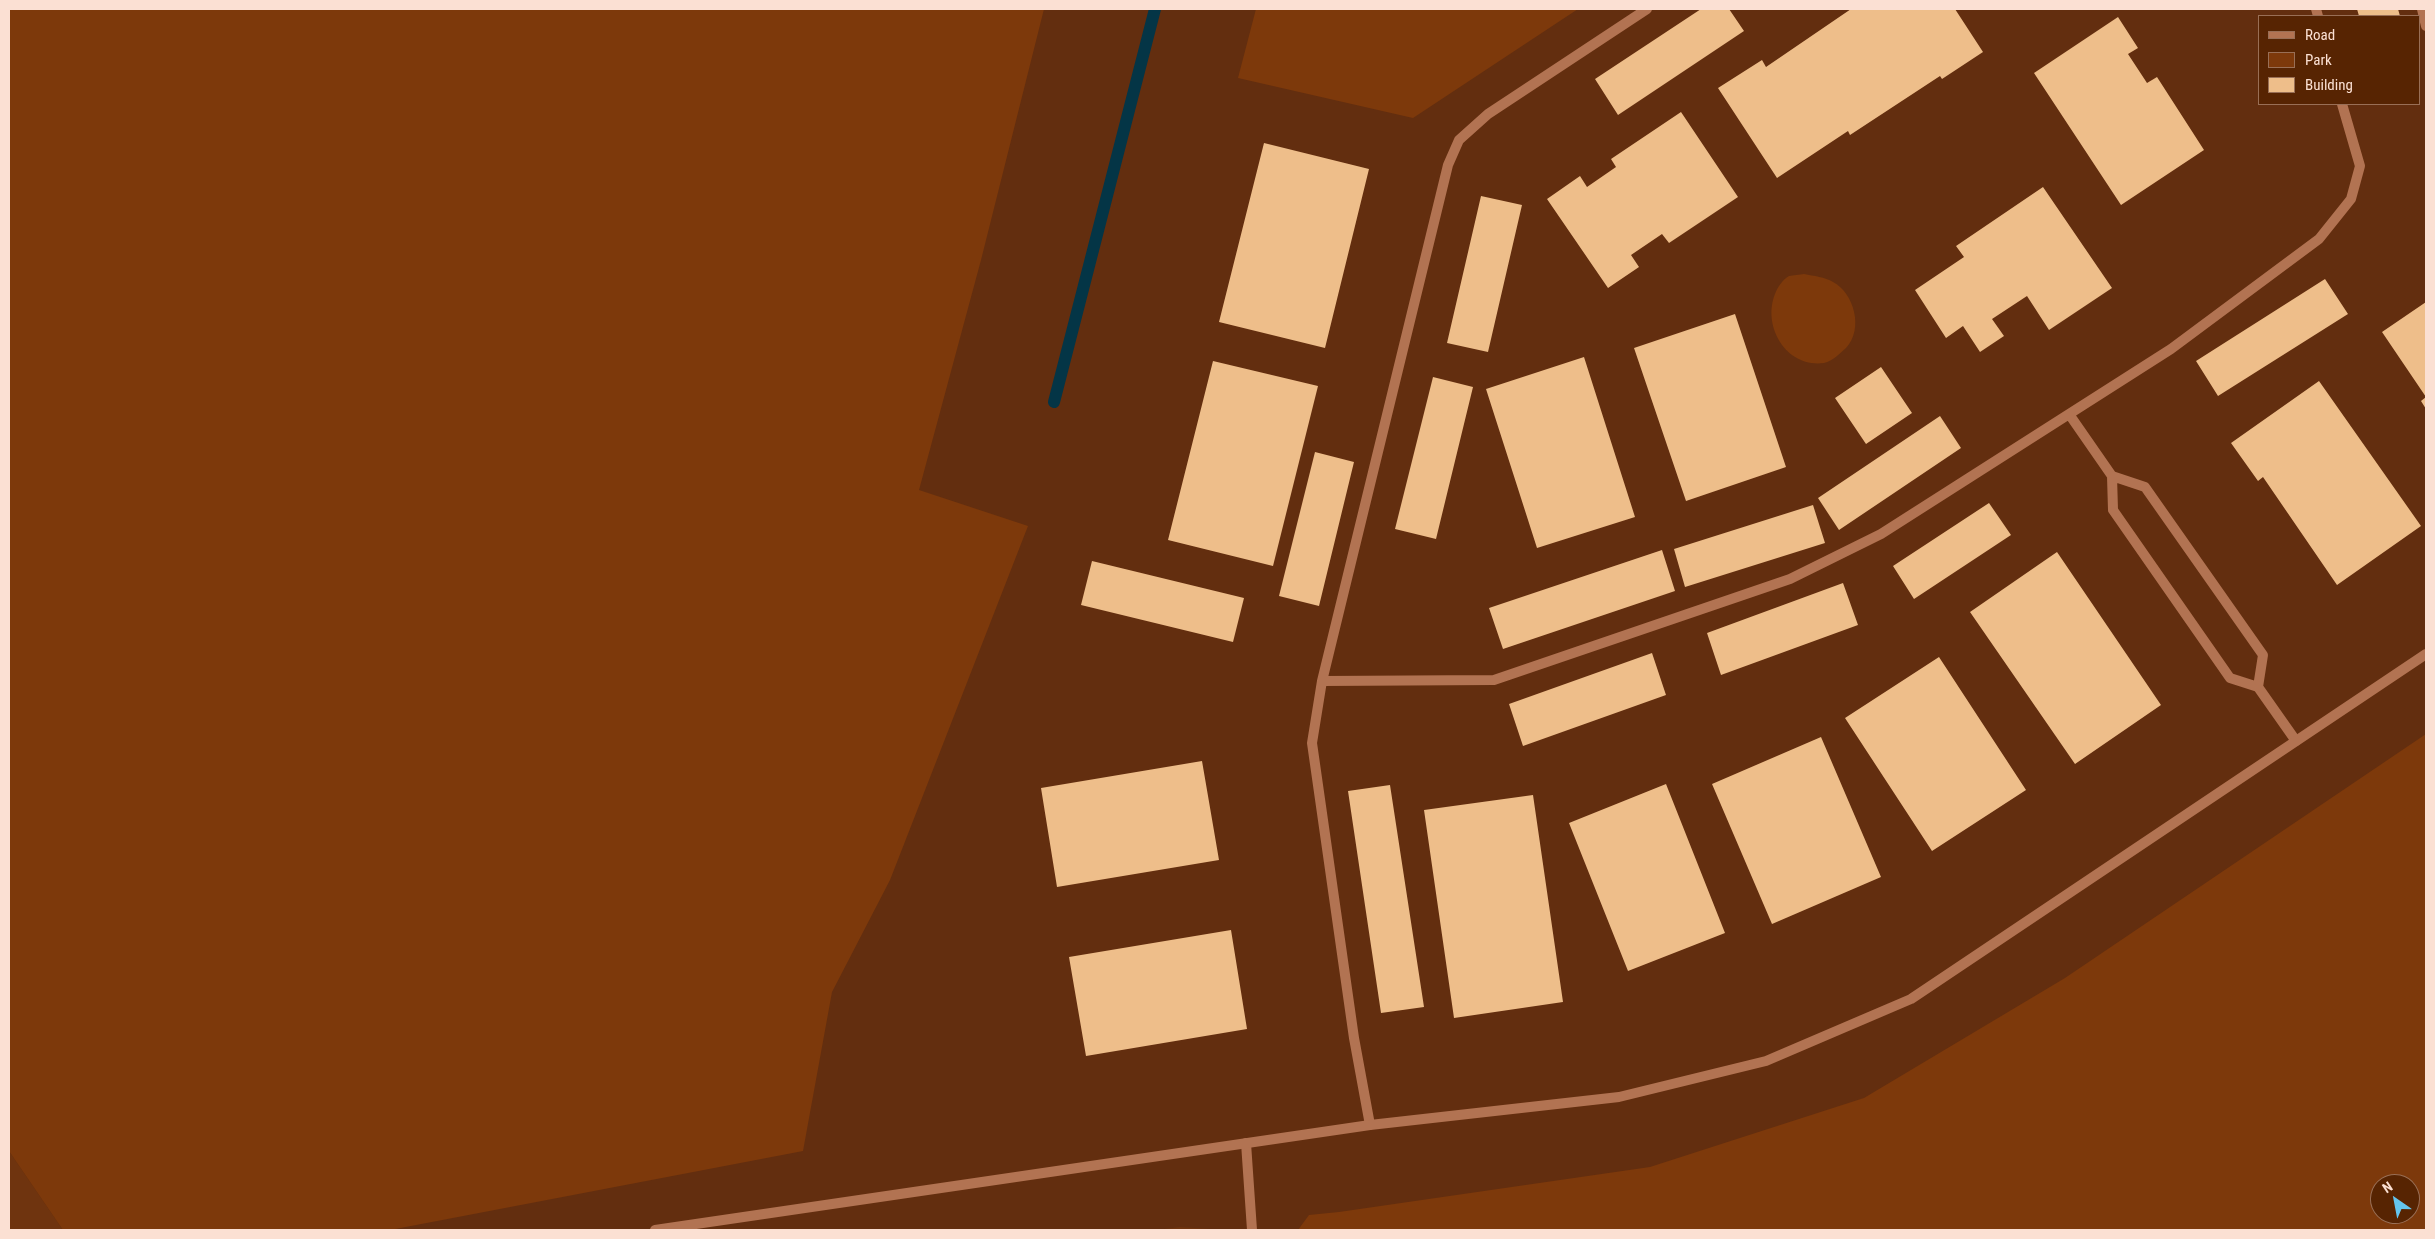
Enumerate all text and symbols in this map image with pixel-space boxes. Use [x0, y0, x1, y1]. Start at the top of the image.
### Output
legend [2258, 15, 2420, 105]
text: Road [2305, 26, 2335, 44]
text: Park [2305, 51, 2332, 69]
text: Building [2305, 76, 2353, 94]
north arrow [2370, 1174, 2420, 1224]
text: N [2379, 1178, 2395, 1196]

